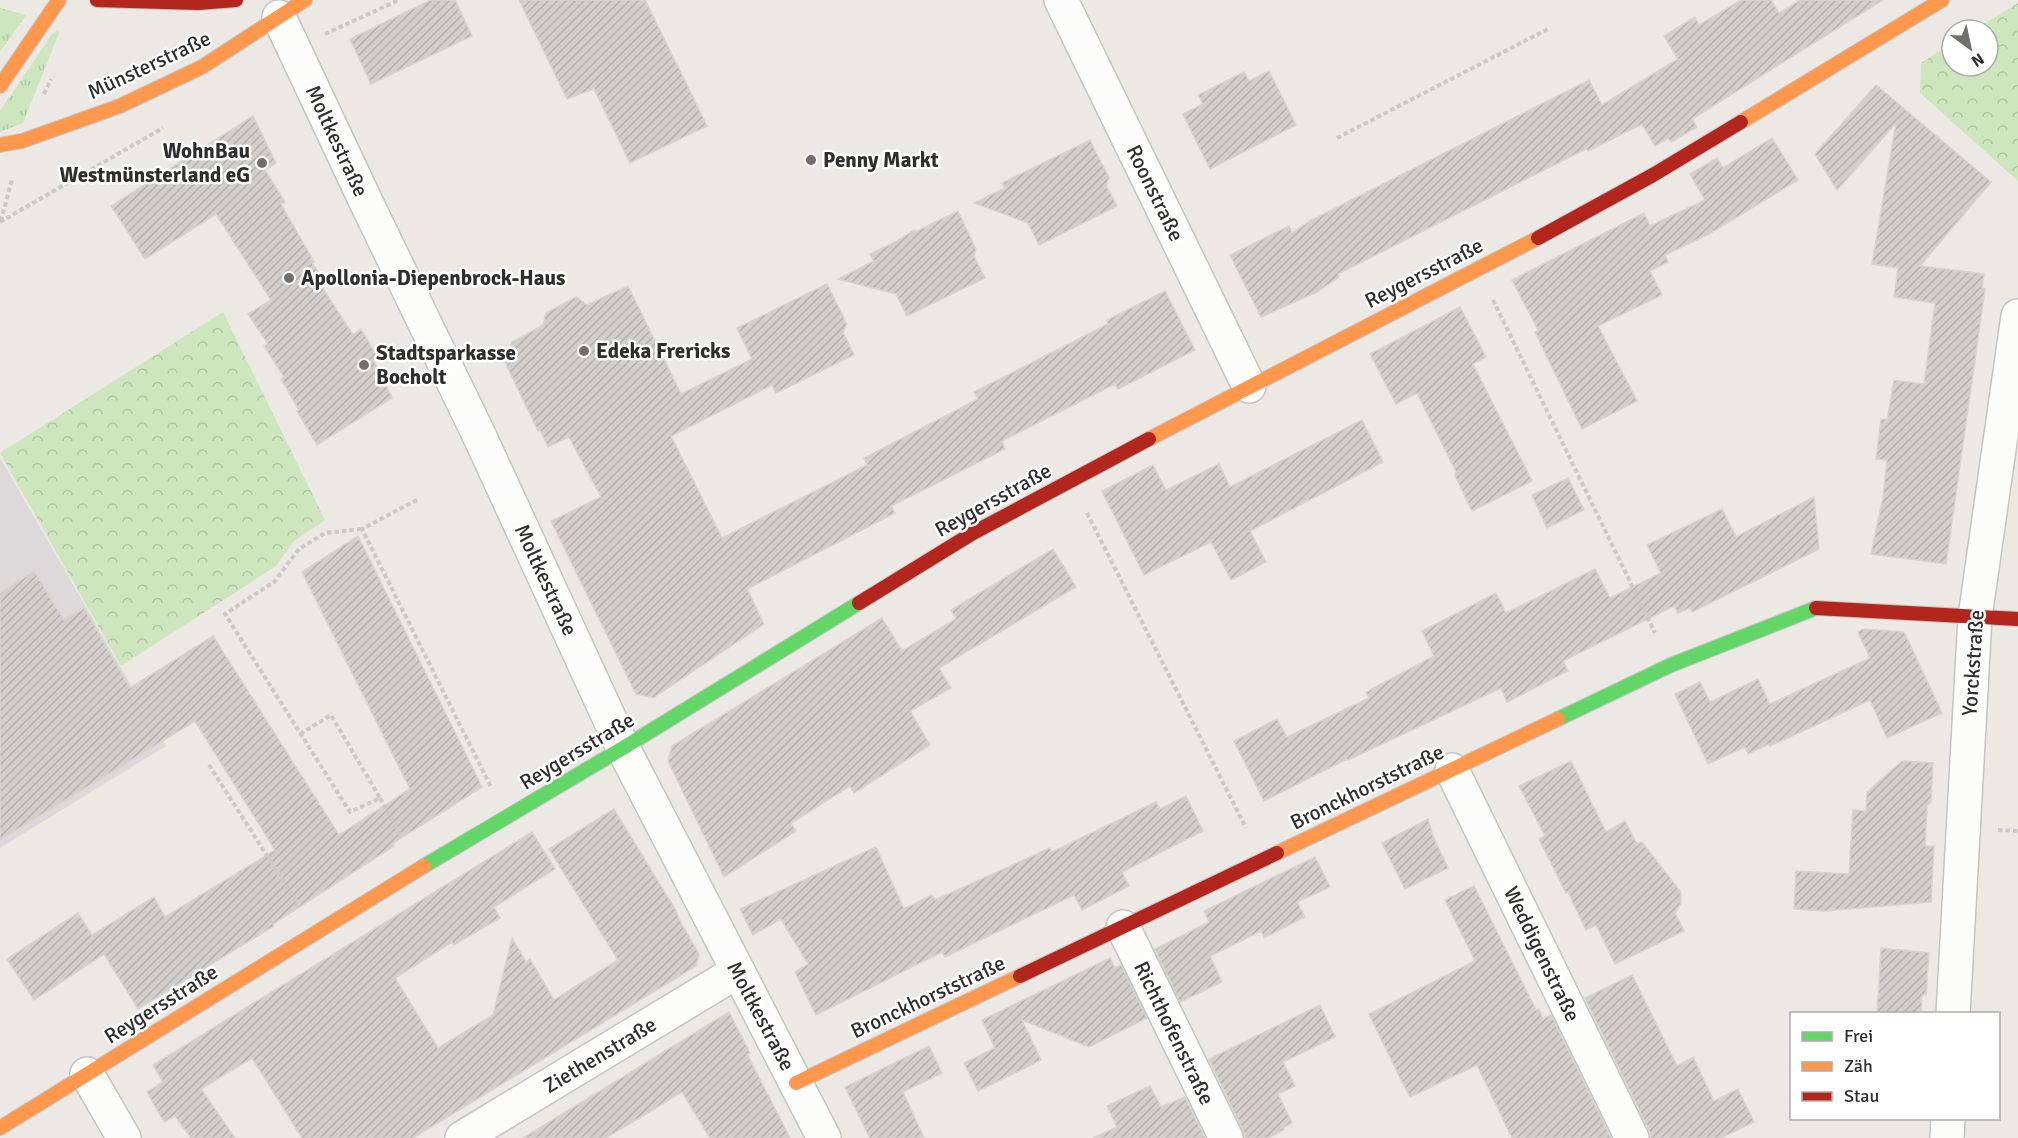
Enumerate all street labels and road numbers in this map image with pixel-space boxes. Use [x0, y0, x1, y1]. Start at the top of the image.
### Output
street label: Münsterstraße [83, 25, 215, 105]
street label: Moltkestraße [300, 81, 374, 201]
street label: Roonstraße [1121, 141, 1189, 245]
street label: Reygersstraße [1361, 232, 1487, 314]
street label: Reygersstraße [930, 457, 1056, 543]
street label: Moltkestraße [509, 520, 583, 640]
street label: Yorckstraße [1956, 609, 1990, 717]
street label: Reygersstraße [515, 707, 639, 795]
street label: Bronckhorststraße [1286, 739, 1448, 835]
street label: Weddigenstraße [1498, 882, 1586, 1026]
street label: Bronckhorststraße [847, 950, 1009, 1044]
street label: Moltkestraße [721, 957, 801, 1075]
street label: Richthofenstraße [1128, 957, 1220, 1109]
street label: Reygersstraße [99, 959, 223, 1049]
street label: Ziethenstraße [539, 1011, 661, 1099]

